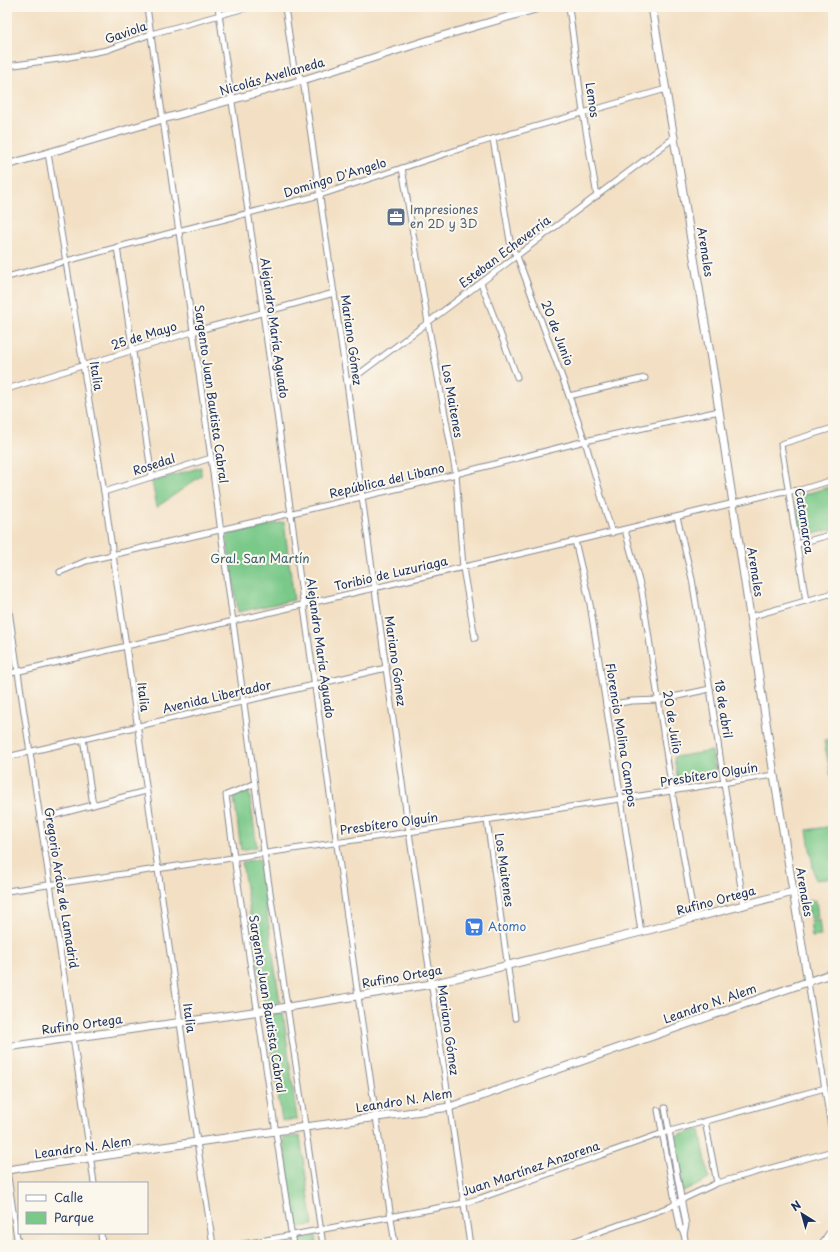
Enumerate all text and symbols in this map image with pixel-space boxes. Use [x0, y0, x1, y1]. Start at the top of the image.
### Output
street label: Gaviola [102, 16, 150, 48]
street label: Nicolás Avellaneda [217, 52, 327, 100]
street label: Lemos [582, 81, 604, 119]
street label: Domingo D'Angelo [281, 153, 389, 201]
place label: Impresiones en 2D y 3D [410, 200, 479, 232]
office icon: Impresiones en 2D y 3D [385, 206, 407, 228]
street label: Esteban Echeverría [455, 211, 554, 292]
street label: Arenales [693, 226, 719, 279]
street label: Alejandro María Aguado [256, 256, 294, 400]
street label: Mariano Gómez [337, 293, 367, 387]
street label: 20 de Junio [537, 297, 579, 368]
street label: Sargento Juan Bautista Cabral [191, 304, 233, 484]
street label: 25 de Mayo [109, 316, 179, 354]
street label: Italia [86, 360, 108, 393]
street label: Los Maitenes [438, 363, 468, 440]
street label: Rosedal [130, 449, 177, 479]
street label: República del Libano [327, 458, 447, 502]
street label: Catamarca [791, 487, 819, 555]
street label: Arenales [743, 546, 769, 599]
park label: Gral. San Martín [210, 549, 310, 567]
street label: Toribio de Luzuriaga [332, 551, 450, 595]
street label: Alejandro María Aguado [302, 576, 340, 720]
street label: Mariano Gómez [381, 614, 411, 708]
street label: Florencio Molina Campos [602, 661, 642, 809]
street label: Avenida Libertador [161, 675, 273, 717]
street label: 18 de abril [710, 678, 737, 739]
street label: Italia [133, 681, 155, 713]
street label: 20 de Julio [659, 689, 687, 755]
street label: Presbítero Olguín [659, 757, 759, 791]
street label: Gregorio Aráoz de Lamadrid [40, 806, 84, 970]
street label: Presbítero Olguín [339, 807, 439, 839]
street label: Los Maitenes [491, 832, 519, 908]
street label: Arenales [792, 866, 818, 919]
street label: Rufino Ortega [674, 881, 758, 919]
street label: Sargento Juan Bautista Cabral [245, 914, 291, 1094]
supermarket icon: Atomo [463, 916, 485, 938]
place label: Atomo [488, 917, 526, 935]
street label: Rufino Ortega [360, 960, 444, 992]
street label: Leandro N. Alem [661, 979, 759, 1027]
street label: Mariano Gómez [434, 983, 464, 1077]
street label: Italia [179, 1002, 201, 1035]
street label: Rufino Ortega [40, 1009, 124, 1039]
street label: Leandro N. Alem [354, 1083, 453, 1117]
street label: Leandro N. Alem [33, 1131, 132, 1163]
street label: Juan Martínez Anzorena [459, 1136, 602, 1200]
legend [18, 1182, 148, 1234]
text: Calle [54, 1188, 84, 1206]
north arrow [782, 1194, 822, 1234]
text: N [787, 1196, 805, 1215]
text: Parque [54, 1208, 94, 1226]

